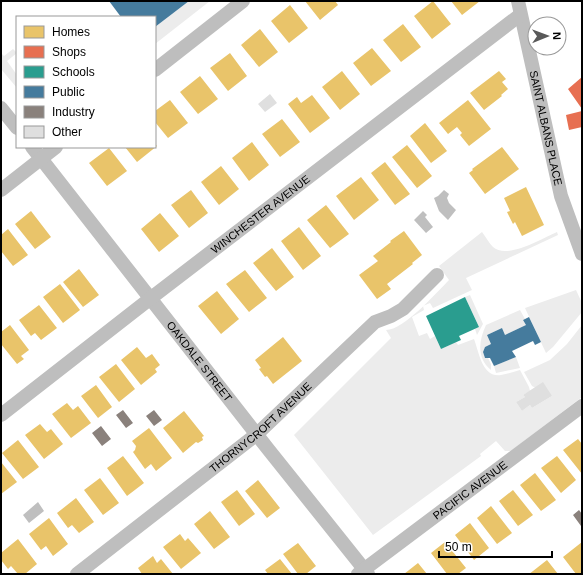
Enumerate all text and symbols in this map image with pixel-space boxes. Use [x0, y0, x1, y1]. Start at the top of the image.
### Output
legend [16, 16, 156, 148]
north arrow [527, 16, 567, 56]
text: Homes [52, 25, 90, 39]
text: N [551, 32, 563, 40]
text: Shops [52, 45, 86, 59]
text: Schools [52, 65, 95, 79]
street label: SAINT ALBANS PLACE [528, 69, 564, 187]
text: Public [52, 85, 85, 99]
text: Industry [52, 105, 95, 119]
text: Other [52, 125, 82, 139]
street label: WINCHESTER AVENUE [209, 173, 312, 256]
street label: OAKDALE STREET [164, 319, 235, 404]
street label: THORNYCROFT AVENUE [207, 380, 314, 475]
street label: PACIFIC AVENUE [431, 458, 509, 522]
scale bar [439, 533, 552, 559]
text: 50 m [445, 540, 472, 554]

